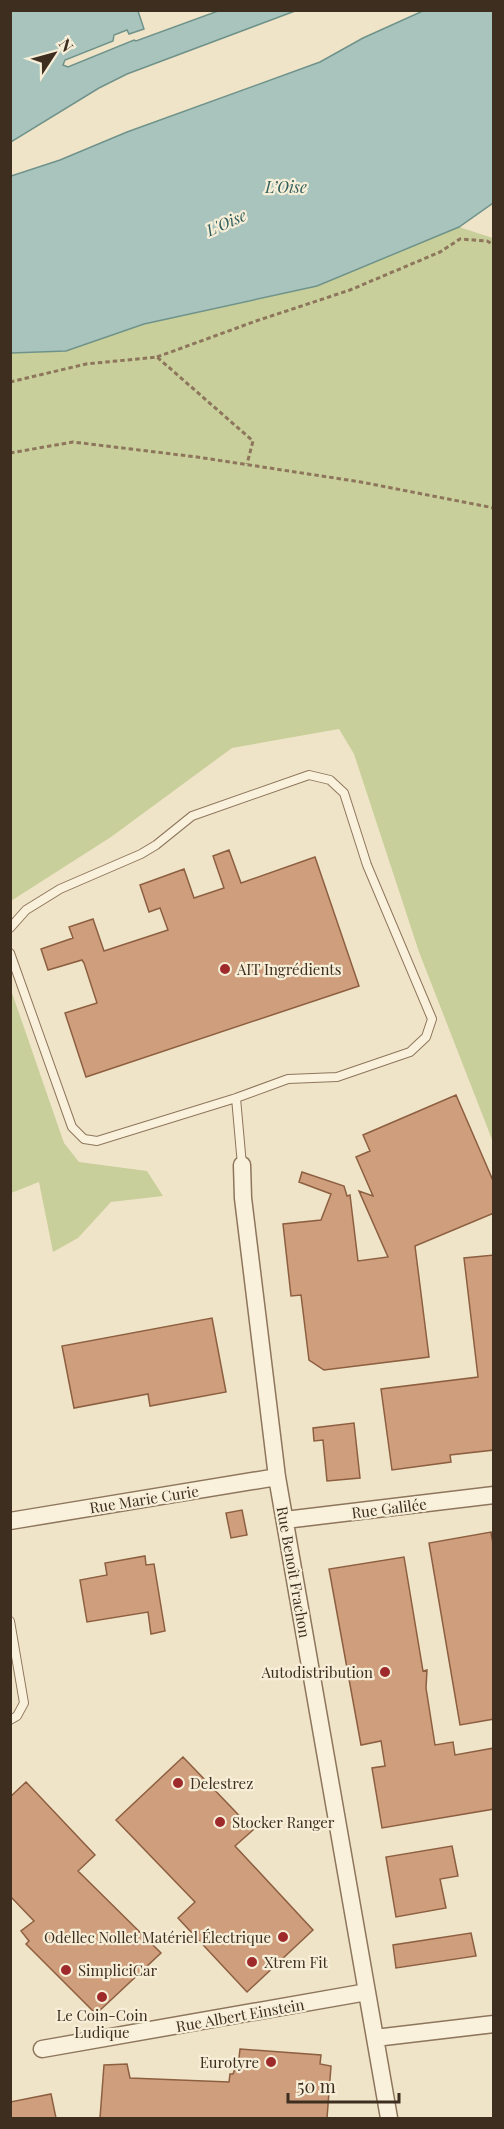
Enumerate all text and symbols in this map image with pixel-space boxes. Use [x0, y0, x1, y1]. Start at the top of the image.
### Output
north arrow [24, 24, 84, 84]
text: N [55, 34, 79, 56]
water label: L’Oise [264, 176, 307, 197]
water label: L'Oise [202, 204, 249, 241]
place label: AIT Ingrédients [236, 959, 341, 979]
marker: AIT Ingrédients [218, 962, 232, 976]
street label: Rue Marie Curie [88, 1480, 200, 1518]
street label: Rue Galilée [350, 1493, 428, 1523]
street label: Rue Benoît Frachon [273, 1505, 315, 1639]
place label: Autodistribution [261, 1662, 373, 1682]
marker: Autodistribution [378, 1665, 392, 1679]
place label: Delestrez [190, 1773, 253, 1793]
marker: Delestrez [171, 1776, 185, 1790]
place label: Stocker Ranger [232, 1812, 335, 1832]
marker: Stocker Ranger [213, 1815, 227, 1829]
place label: Odellec Nollet Matériel Électrique [44, 1927, 271, 1947]
marker: Odellec Nollet Matériel Électrique [276, 1930, 290, 1944]
place label: Xtrem Fit [264, 1952, 329, 1972]
marker: Xtrem Fit [245, 1955, 259, 1969]
place label: SimpliciCar [78, 1960, 158, 1980]
marker: SimpliciCar [59, 1963, 73, 1977]
marker: Le Coin-Coin Ludique [95, 1990, 109, 2004]
street label: Rue Albert Einstein [174, 1994, 306, 2036]
place label: Le Coin-Coin Ludique [56, 2005, 148, 2042]
place label: Eurotyre [200, 2052, 259, 2072]
marker: Eurotyre [264, 2055, 278, 2069]
scale bar [288, 2066, 399, 2104]
text: 50 m [297, 2074, 336, 2098]

